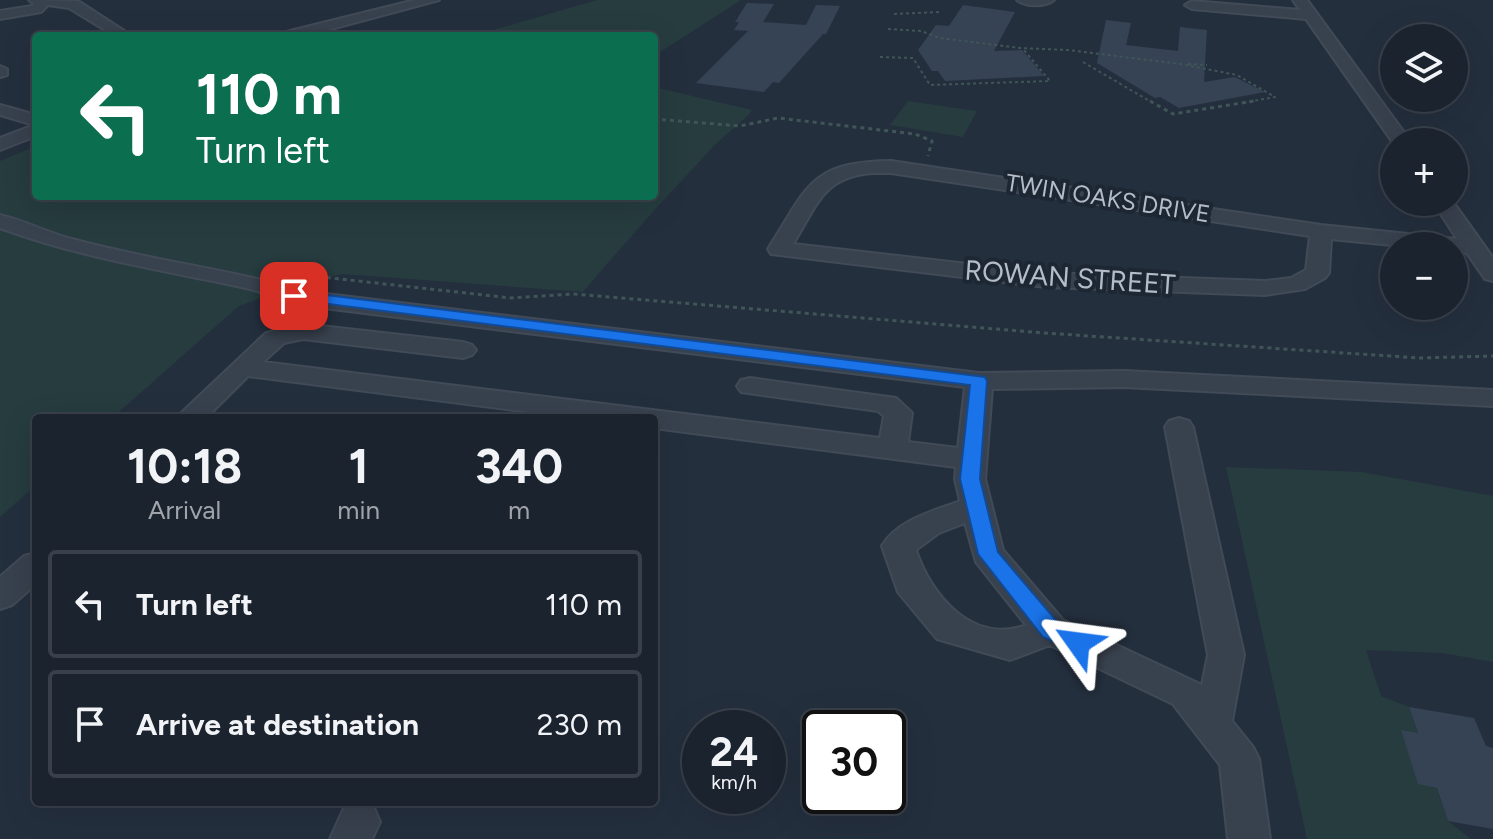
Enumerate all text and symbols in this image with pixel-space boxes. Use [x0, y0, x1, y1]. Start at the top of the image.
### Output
map controls [1380, 24, 1468, 320]
button: layers [1380, 24, 1468, 112]
text: 110 m [196, 61, 342, 128]
icon: left [64, 64, 168, 168]
button: + [1380, 128, 1468, 216]
text: Turn left [196, 129, 330, 172]
street label: TWIN OAKS DRIVE [1004, 168, 1212, 228]
button: − [1380, 232, 1468, 320]
street label: ROWAN STREET [963, 253, 1177, 301]
pin [260, 262, 328, 330]
icon: arrive [272, 274, 316, 318]
text: 10:18 [127, 437, 242, 495]
text: 1 [349, 437, 369, 495]
text: 340 [475, 437, 563, 495]
text: Arrival [148, 494, 221, 526]
text: min [337, 494, 380, 526]
text: m [508, 494, 530, 526]
icon: left [68, 582, 112, 626]
text: Turn left [136, 586, 253, 623]
text: 110 m [545, 586, 622, 623]
position arrow [1036, 601, 1120, 685]
icon: arrive [68, 702, 112, 746]
text: Arrive at destination [136, 706, 419, 743]
text: 230 m [537, 706, 622, 743]
speed limit sign: 30 [802, 710, 906, 814]
text: 24 [710, 728, 758, 776]
text: km/h [711, 770, 757, 794]

